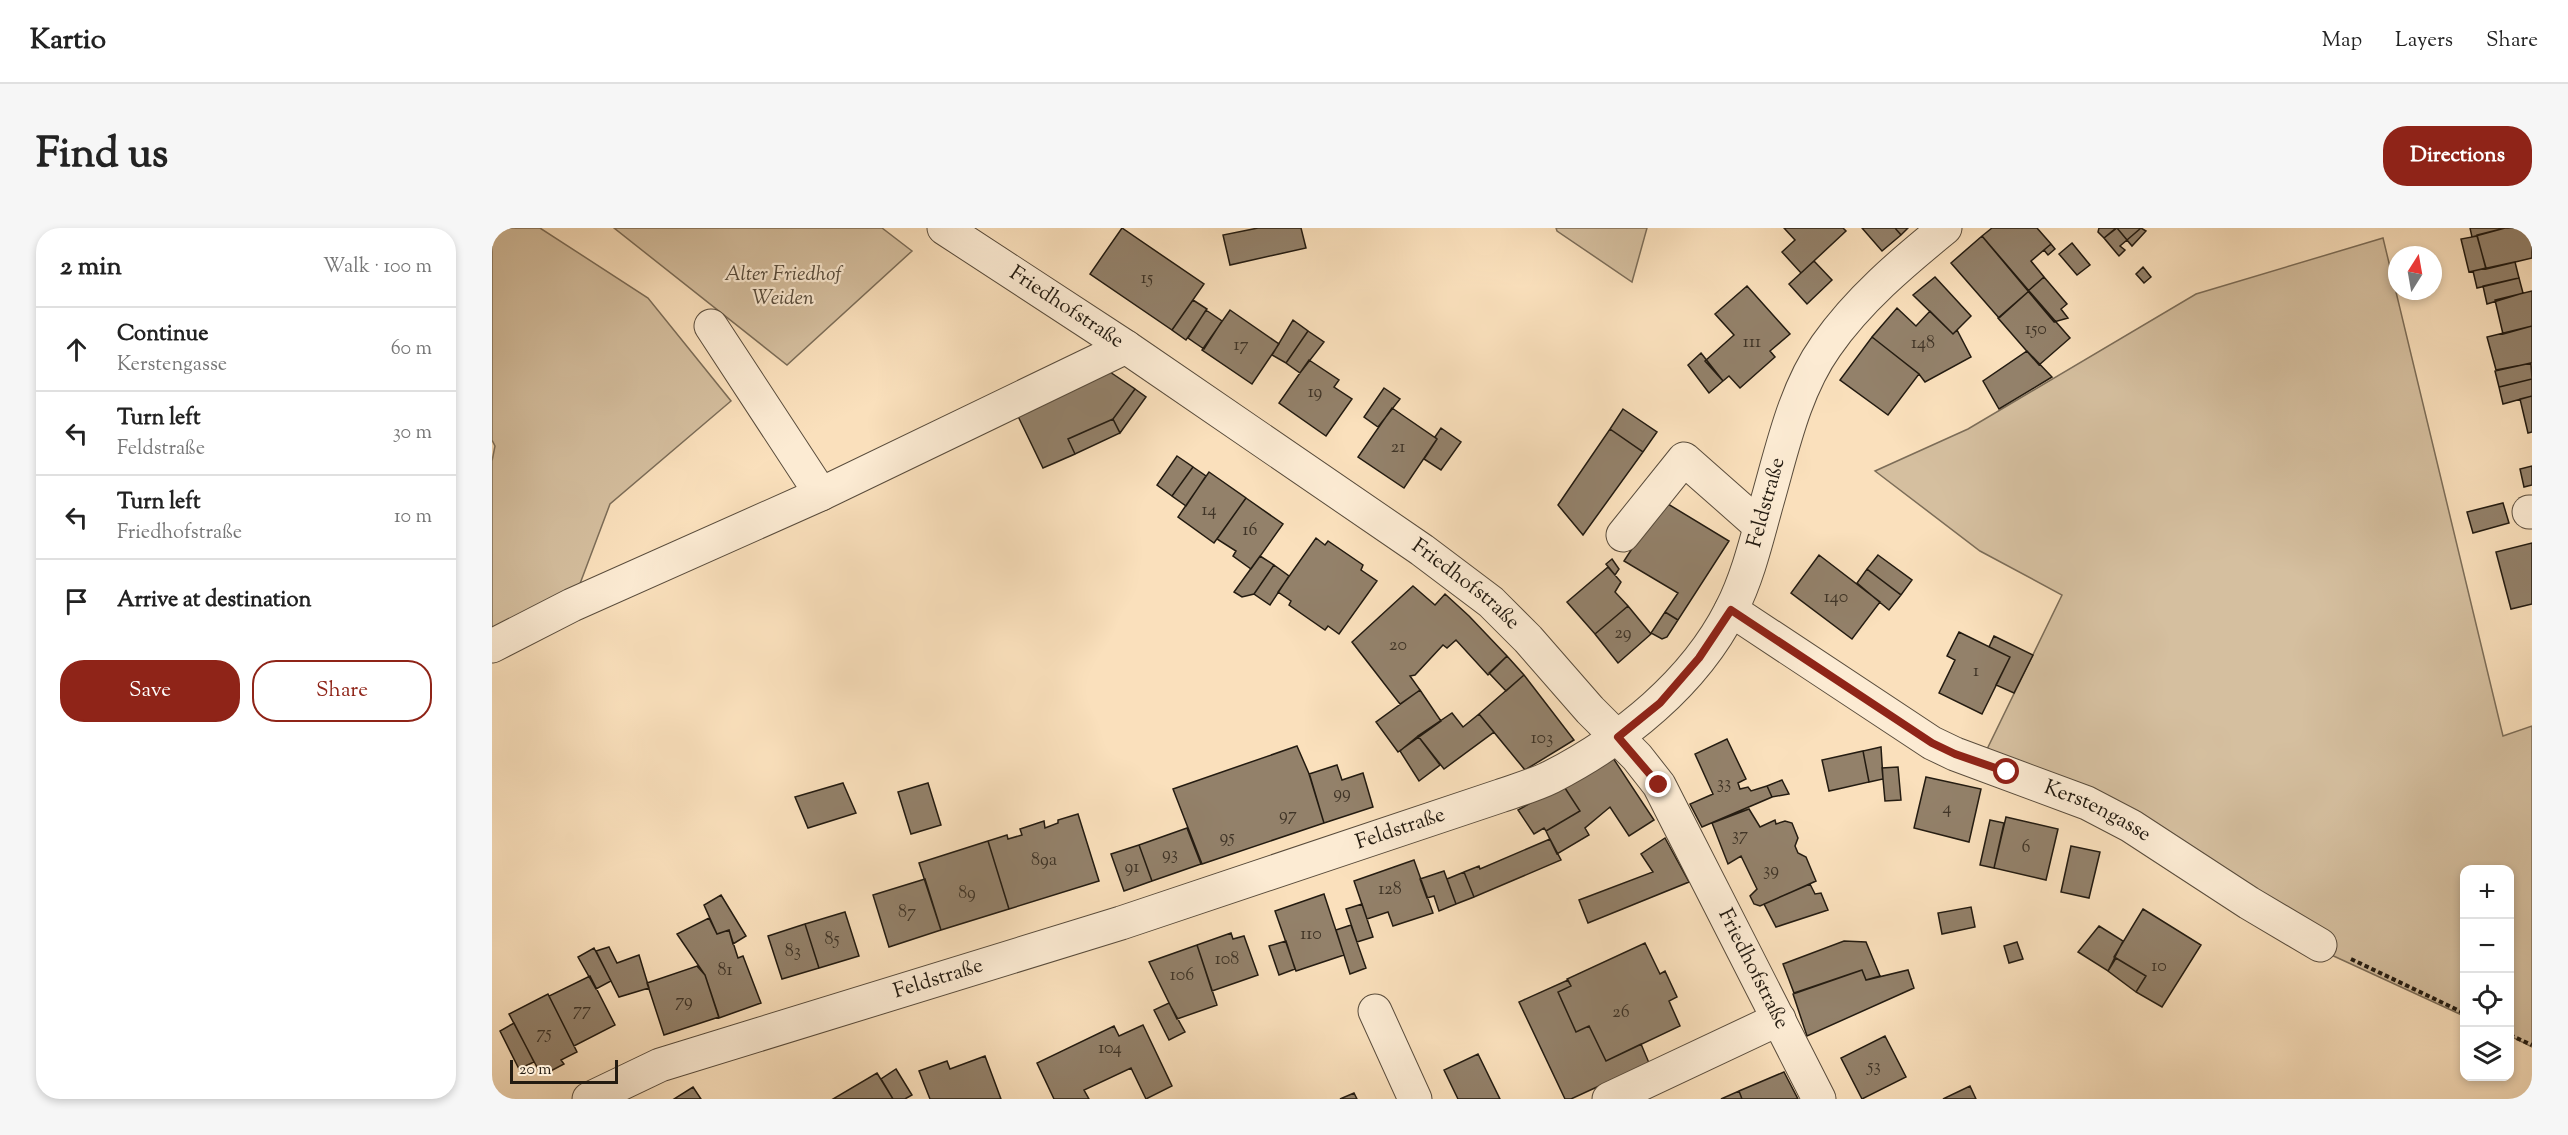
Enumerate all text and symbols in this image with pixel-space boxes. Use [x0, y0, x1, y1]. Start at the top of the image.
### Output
text: Kartio [30, 21, 106, 61]
text: Map [2322, 26, 2362, 56]
text: Layers [2395, 26, 2453, 56]
text: Share [2486, 26, 2538, 56]
text: Find us [36, 126, 168, 186]
button: Directions [2383, 126, 2532, 186]
north arrow [2388, 246, 2442, 300]
text: 2 min [60, 249, 122, 286]
text: Walk · 100 m [323, 253, 432, 282]
street label: Friedhofstraße [1003, 259, 1129, 356]
park label: Alter Friedhof Weiden [724, 260, 844, 314]
house number: 15 [1141, 266, 1153, 292]
house number: 150 [2025, 317, 2047, 343]
text: Continue [117, 319, 208, 351]
house number: 111 [1743, 330, 1761, 356]
house number: 148 [1911, 331, 1935, 357]
icon: ahead [60, 333, 93, 366]
house number: 17 [1233, 333, 1249, 359]
text: 60 m [391, 335, 432, 364]
text: Kerstengasse [117, 351, 227, 380]
house number: 19 [1308, 380, 1323, 406]
text: Turn left [117, 403, 200, 435]
icon: left [60, 417, 93, 450]
text: 30 m [393, 419, 432, 448]
text: Feldstraße [117, 435, 205, 464]
house number: 21 [1391, 435, 1405, 461]
street label: Feldstraße [1740, 454, 1794, 551]
text: Turn left [117, 487, 200, 519]
house number: 14 [1201, 498, 1217, 524]
icon: left [60, 501, 93, 534]
text: 10 m [394, 503, 432, 532]
house number: 16 [1242, 518, 1258, 544]
text: Friedhofstraße [117, 519, 242, 548]
street label: Friedhofstraße [1405, 532, 1526, 637]
icon: arrive [60, 585, 93, 618]
text: Arrive at destination [117, 585, 312, 617]
house number: 140 [1824, 585, 1848, 611]
house number: 29 [1614, 621, 1632, 647]
house number: 20 [1389, 633, 1407, 659]
house number: 1 [1973, 659, 1979, 685]
button: Save [60, 660, 240, 722]
button: Share [252, 660, 432, 722]
house number: 103 [1531, 726, 1553, 752]
route start [1993, 758, 2019, 784]
route end [1645, 771, 1671, 797]
house number: 33 [1717, 771, 1731, 797]
street label: Kerstengasse [2039, 773, 2157, 850]
house number: 99 [1333, 781, 1351, 807]
house number: 4 [1942, 796, 1952, 822]
street label: Feldstraße [1352, 800, 1449, 858]
house number: 97 [1279, 803, 1297, 829]
house number: 37 [1732, 823, 1748, 849]
house number: 95 [1219, 825, 1235, 851]
house number: 6 [2022, 835, 2031, 861]
house number: 93 [1162, 842, 1178, 868]
house number: 89a [1031, 848, 1057, 874]
house number: 91 [1125, 855, 1139, 881]
house number: 39 [1763, 858, 1779, 884]
map controls [2460, 865, 2514, 1081]
button: + [2460, 865, 2514, 919]
house number: 128 [1378, 877, 1402, 903]
house number: 89 [958, 881, 976, 907]
house number: 87 [898, 900, 916, 926]
street label: Friedhofstraße [1710, 904, 1796, 1034]
button: − [2460, 919, 2514, 973]
house number: 110 [1300, 922, 1322, 948]
house number: 85 [824, 927, 840, 953]
house number: 83 [785, 939, 801, 965]
house number: 108 [1215, 947, 1239, 973]
street label: Feldstraße [890, 951, 987, 1007]
house number: 10 [2151, 954, 2167, 980]
house number: 81 [717, 958, 733, 984]
house number: 106 [1170, 963, 1194, 989]
button: locate [2460, 973, 2514, 1027]
house number: 79 [675, 989, 693, 1015]
house number: 77 [573, 998, 591, 1024]
house number: 26 [1612, 1000, 1630, 1026]
house number: 75 [536, 1021, 552, 1047]
button: layers [2460, 1027, 2514, 1081]
house number: 104 [1098, 1036, 1122, 1062]
house number: 53 [1866, 1054, 1881, 1080]
scale bar [510, 1057, 618, 1084]
text: 20 m [519, 1059, 552, 1082]

